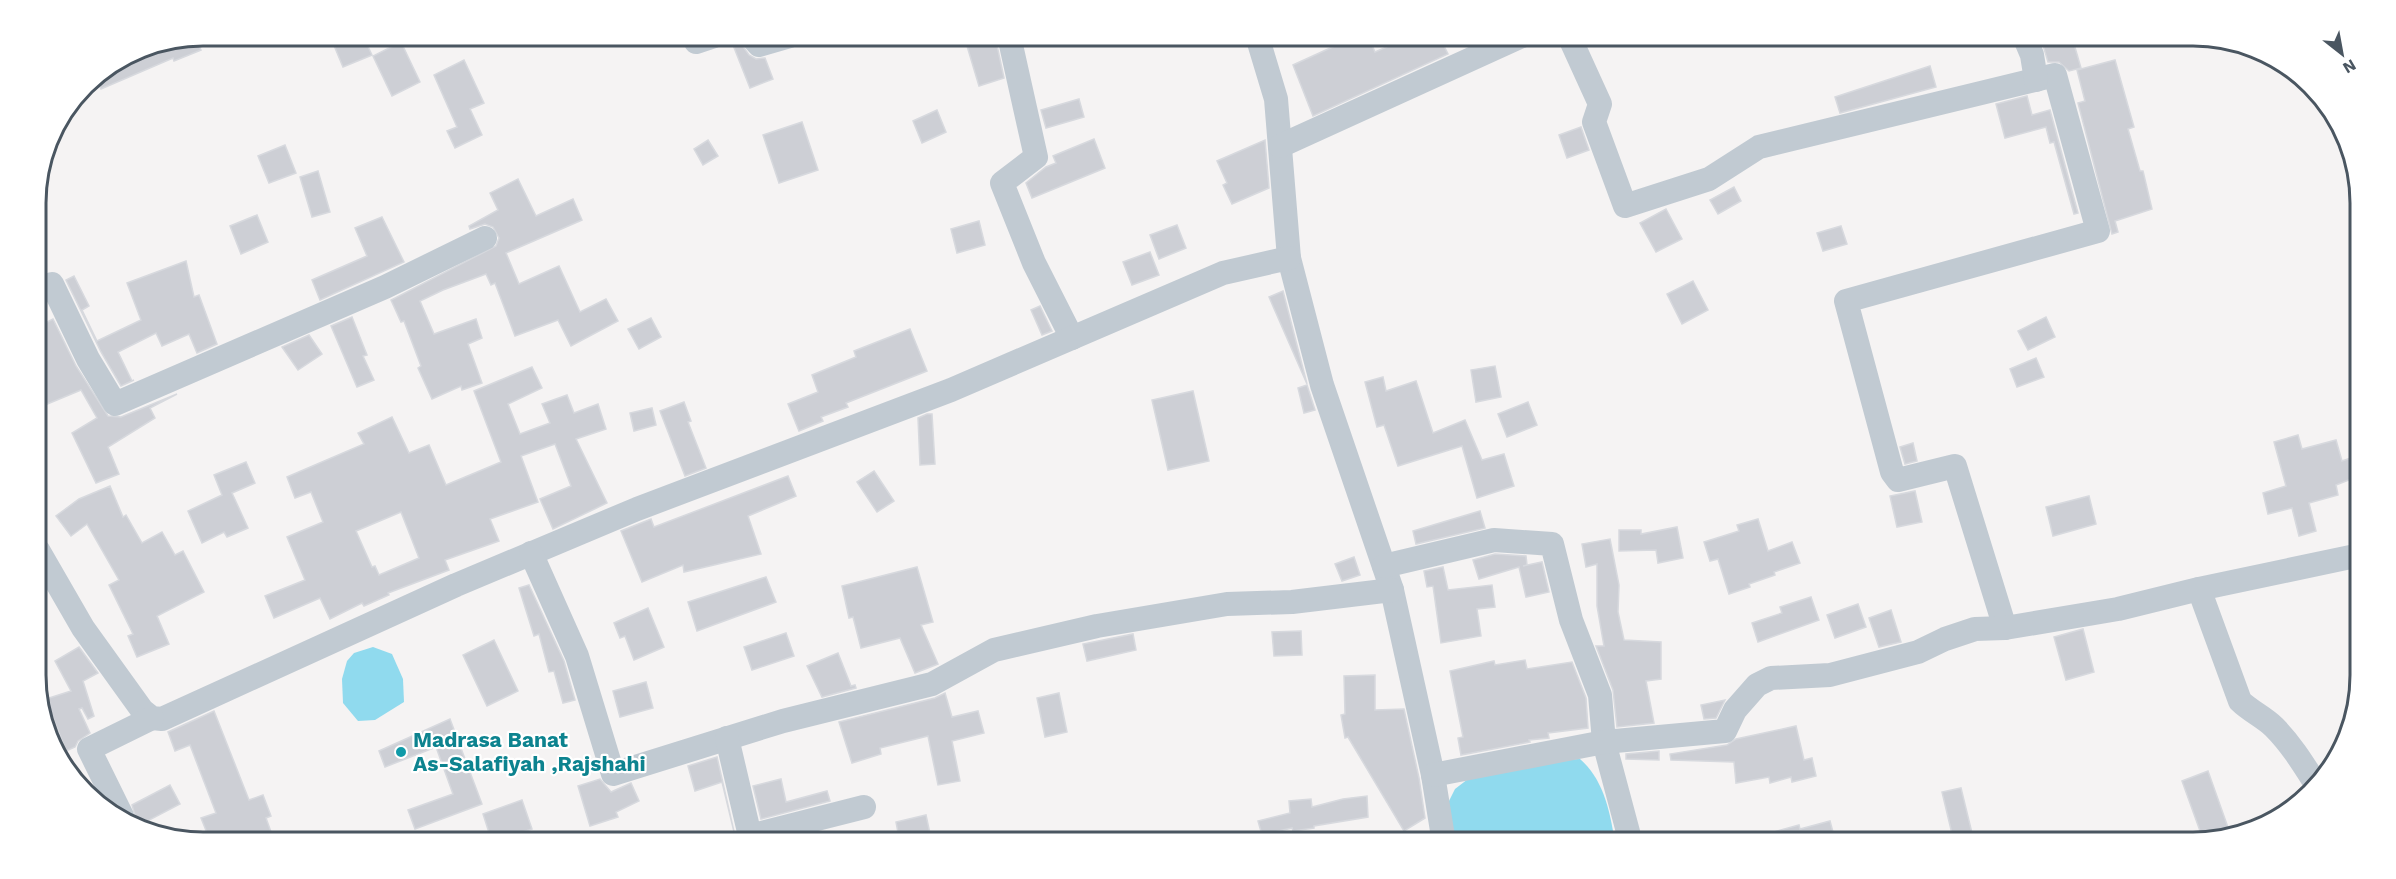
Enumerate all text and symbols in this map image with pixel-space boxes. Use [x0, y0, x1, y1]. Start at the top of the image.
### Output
north arrow [2312, 24, 2372, 84]
text: N [2339, 55, 2359, 78]
place label: Madrasa Banat As-Salafiyah ,Rajshahi [413, 727, 646, 776]
marker: Madrasa Banat As-Salafiyah ,Rajshahi [394, 745, 408, 759]

